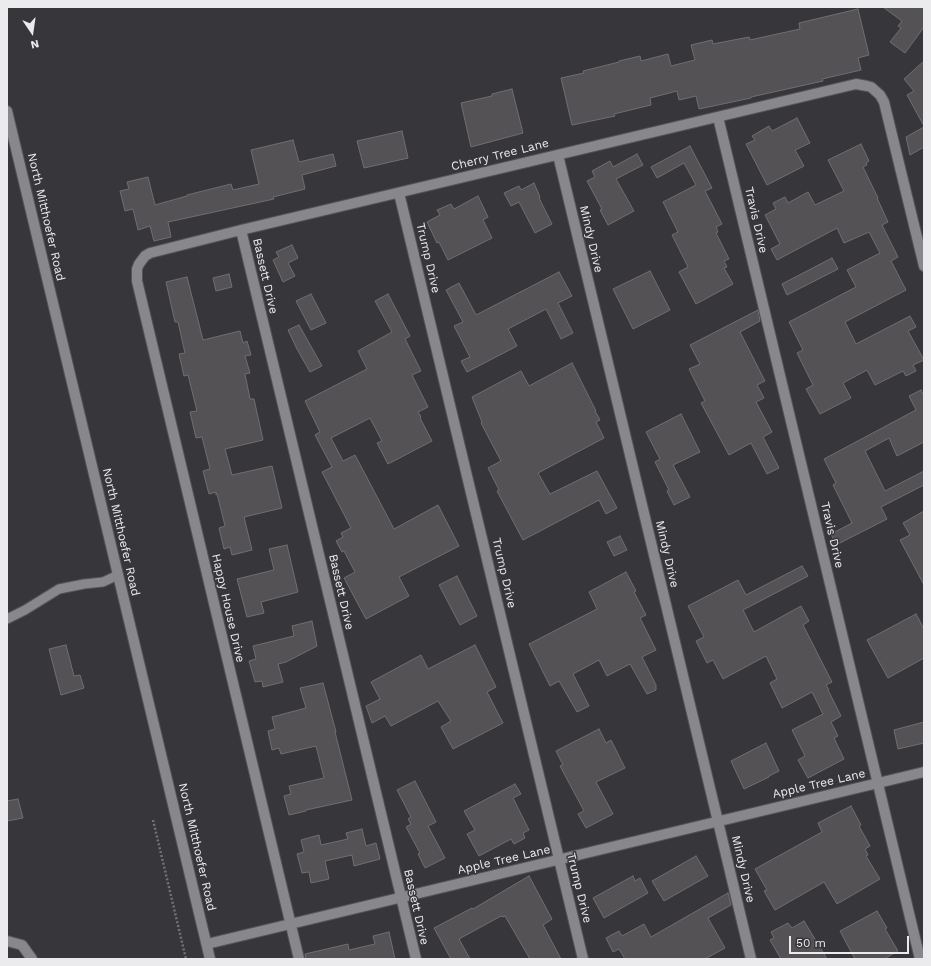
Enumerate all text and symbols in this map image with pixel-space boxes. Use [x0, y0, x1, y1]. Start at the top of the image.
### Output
north arrow [12, 12, 52, 52]
text: N [29, 37, 40, 51]
street label: Cherry Tree Lane [450, 136, 550, 174]
street label: North Mitthoefer Road [24, 152, 68, 282]
street label: Travis Drive [741, 186, 771, 254]
street label: Mindy Drive [576, 204, 606, 274]
street label: Trump Drive [413, 221, 443, 295]
street label: Bassett Drive [249, 237, 281, 315]
street label: North Mitthoefer Road [99, 467, 143, 597]
street label: Travis Drive [817, 501, 847, 569]
street label: Mindy Drive [652, 519, 682, 589]
street label: Trump Drive [489, 536, 519, 610]
street label: Happy House Drive [208, 552, 248, 664]
street label: Bassett Drive [325, 553, 357, 631]
street label: Apple Tree Lane [771, 766, 867, 802]
street label: North Mitthoefer Road [175, 782, 219, 912]
street label: Mindy Drive [728, 834, 758, 904]
street label: Apple Tree Lane [456, 842, 552, 878]
street label: Trump Drive [563, 852, 595, 924]
street label: Bassett Drive [400, 868, 432, 946]
scale bar [791, 928, 911, 954]
text: 50 m [796, 936, 826, 950]

